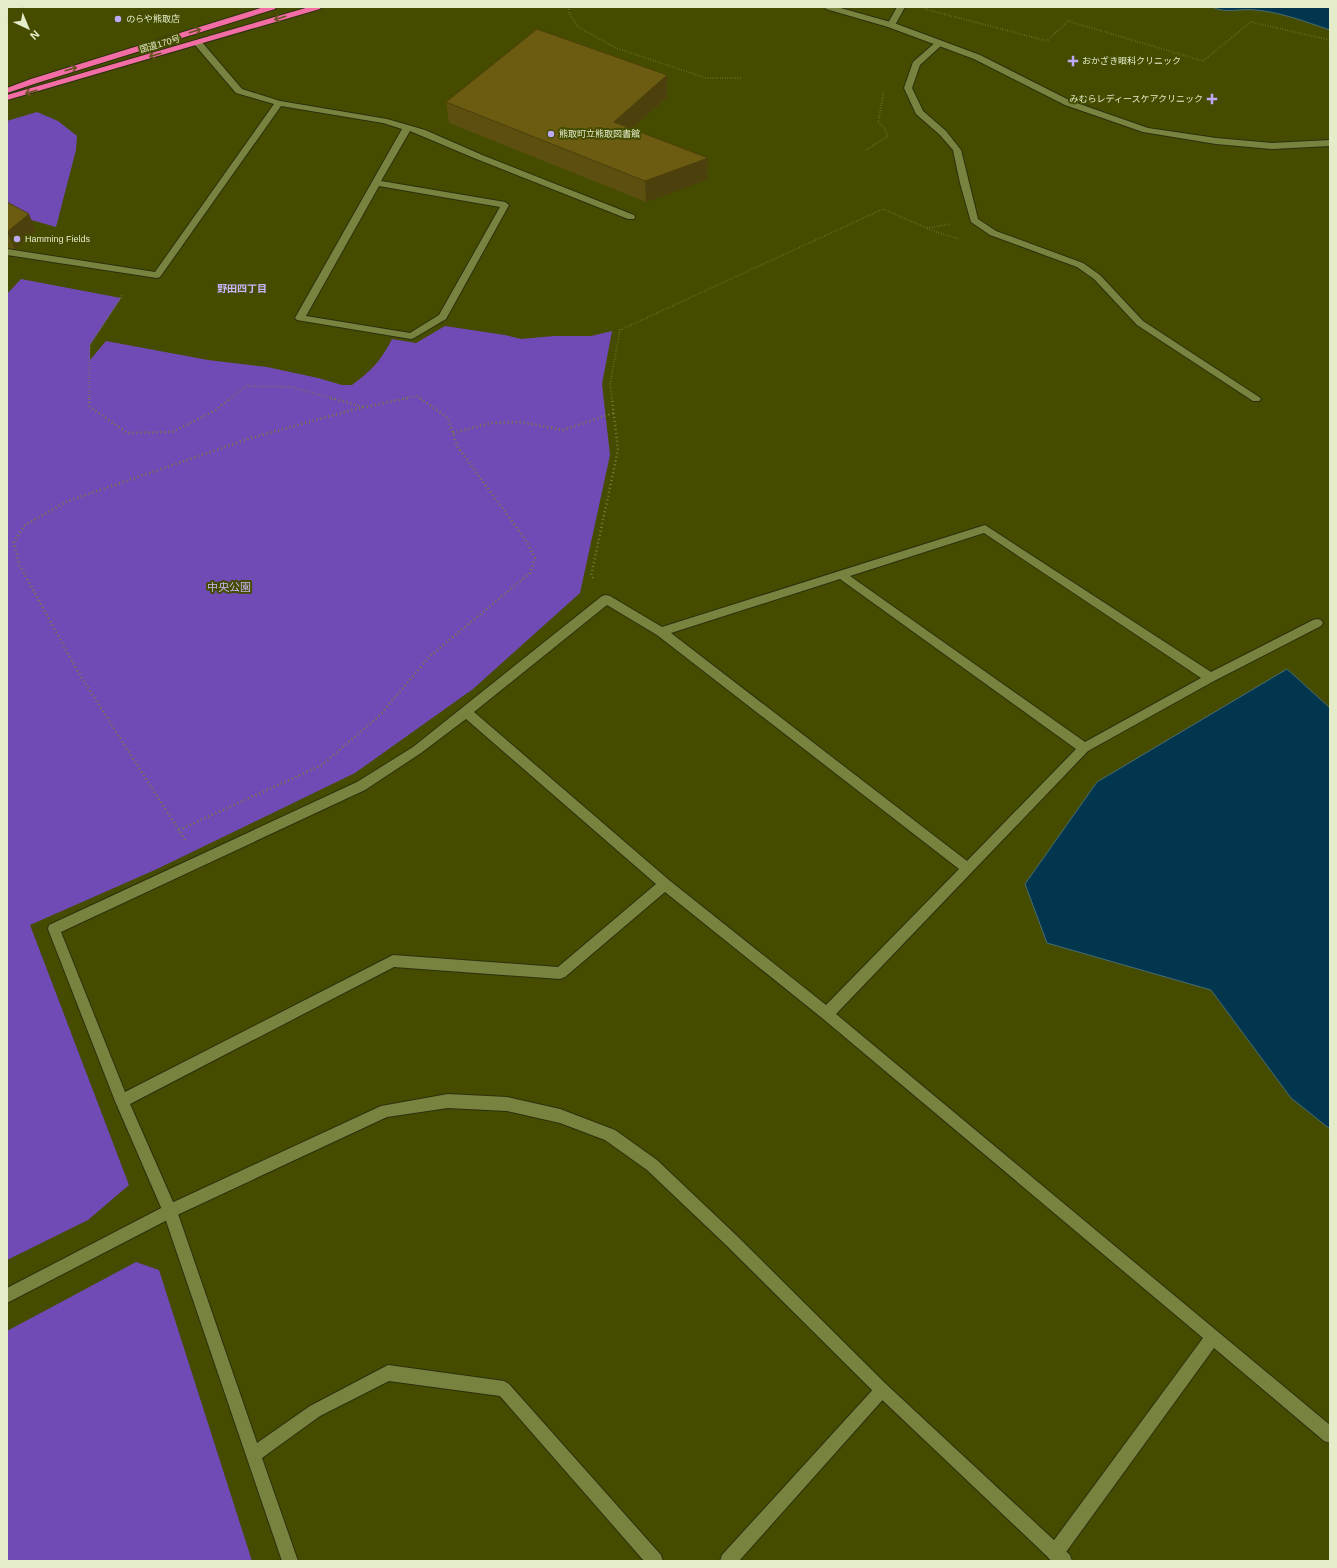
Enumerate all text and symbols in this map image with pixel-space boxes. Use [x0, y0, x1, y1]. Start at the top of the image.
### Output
north arrow [8, 8, 48, 48]
marker: のらや熊取店 [113, 14, 123, 24]
place label: のらや熊取店 [126, 14, 180, 24]
one-way arrow [274, 15, 287, 22]
one-way arrow [188, 27, 201, 34]
text: N [28, 28, 42, 42]
street label: 国道170号 [138, 33, 182, 55]
one-way arrow [149, 52, 162, 59]
marker: おかざき眼科クリニック [1067, 55, 1079, 67]
place label: おかざき眼科クリニック [1082, 56, 1181, 66]
one-way arrow [64, 65, 77, 72]
one-way arrow [24, 89, 37, 96]
marker: みむらレディースケアクリニック [1206, 93, 1218, 105]
place label: みむらレディースケアクリニック [1070, 94, 1203, 104]
marker: 熊取町立熊取図書館 [546, 129, 556, 139]
place label: 熊取町立熊取図書館 [559, 129, 640, 139]
marker: Hamming Fields [12, 234, 22, 244]
place label: Hamming Fields [25, 234, 91, 244]
district label: 野田四丁目 [217, 283, 267, 294]
park label: 中央公園 [207, 581, 251, 593]

